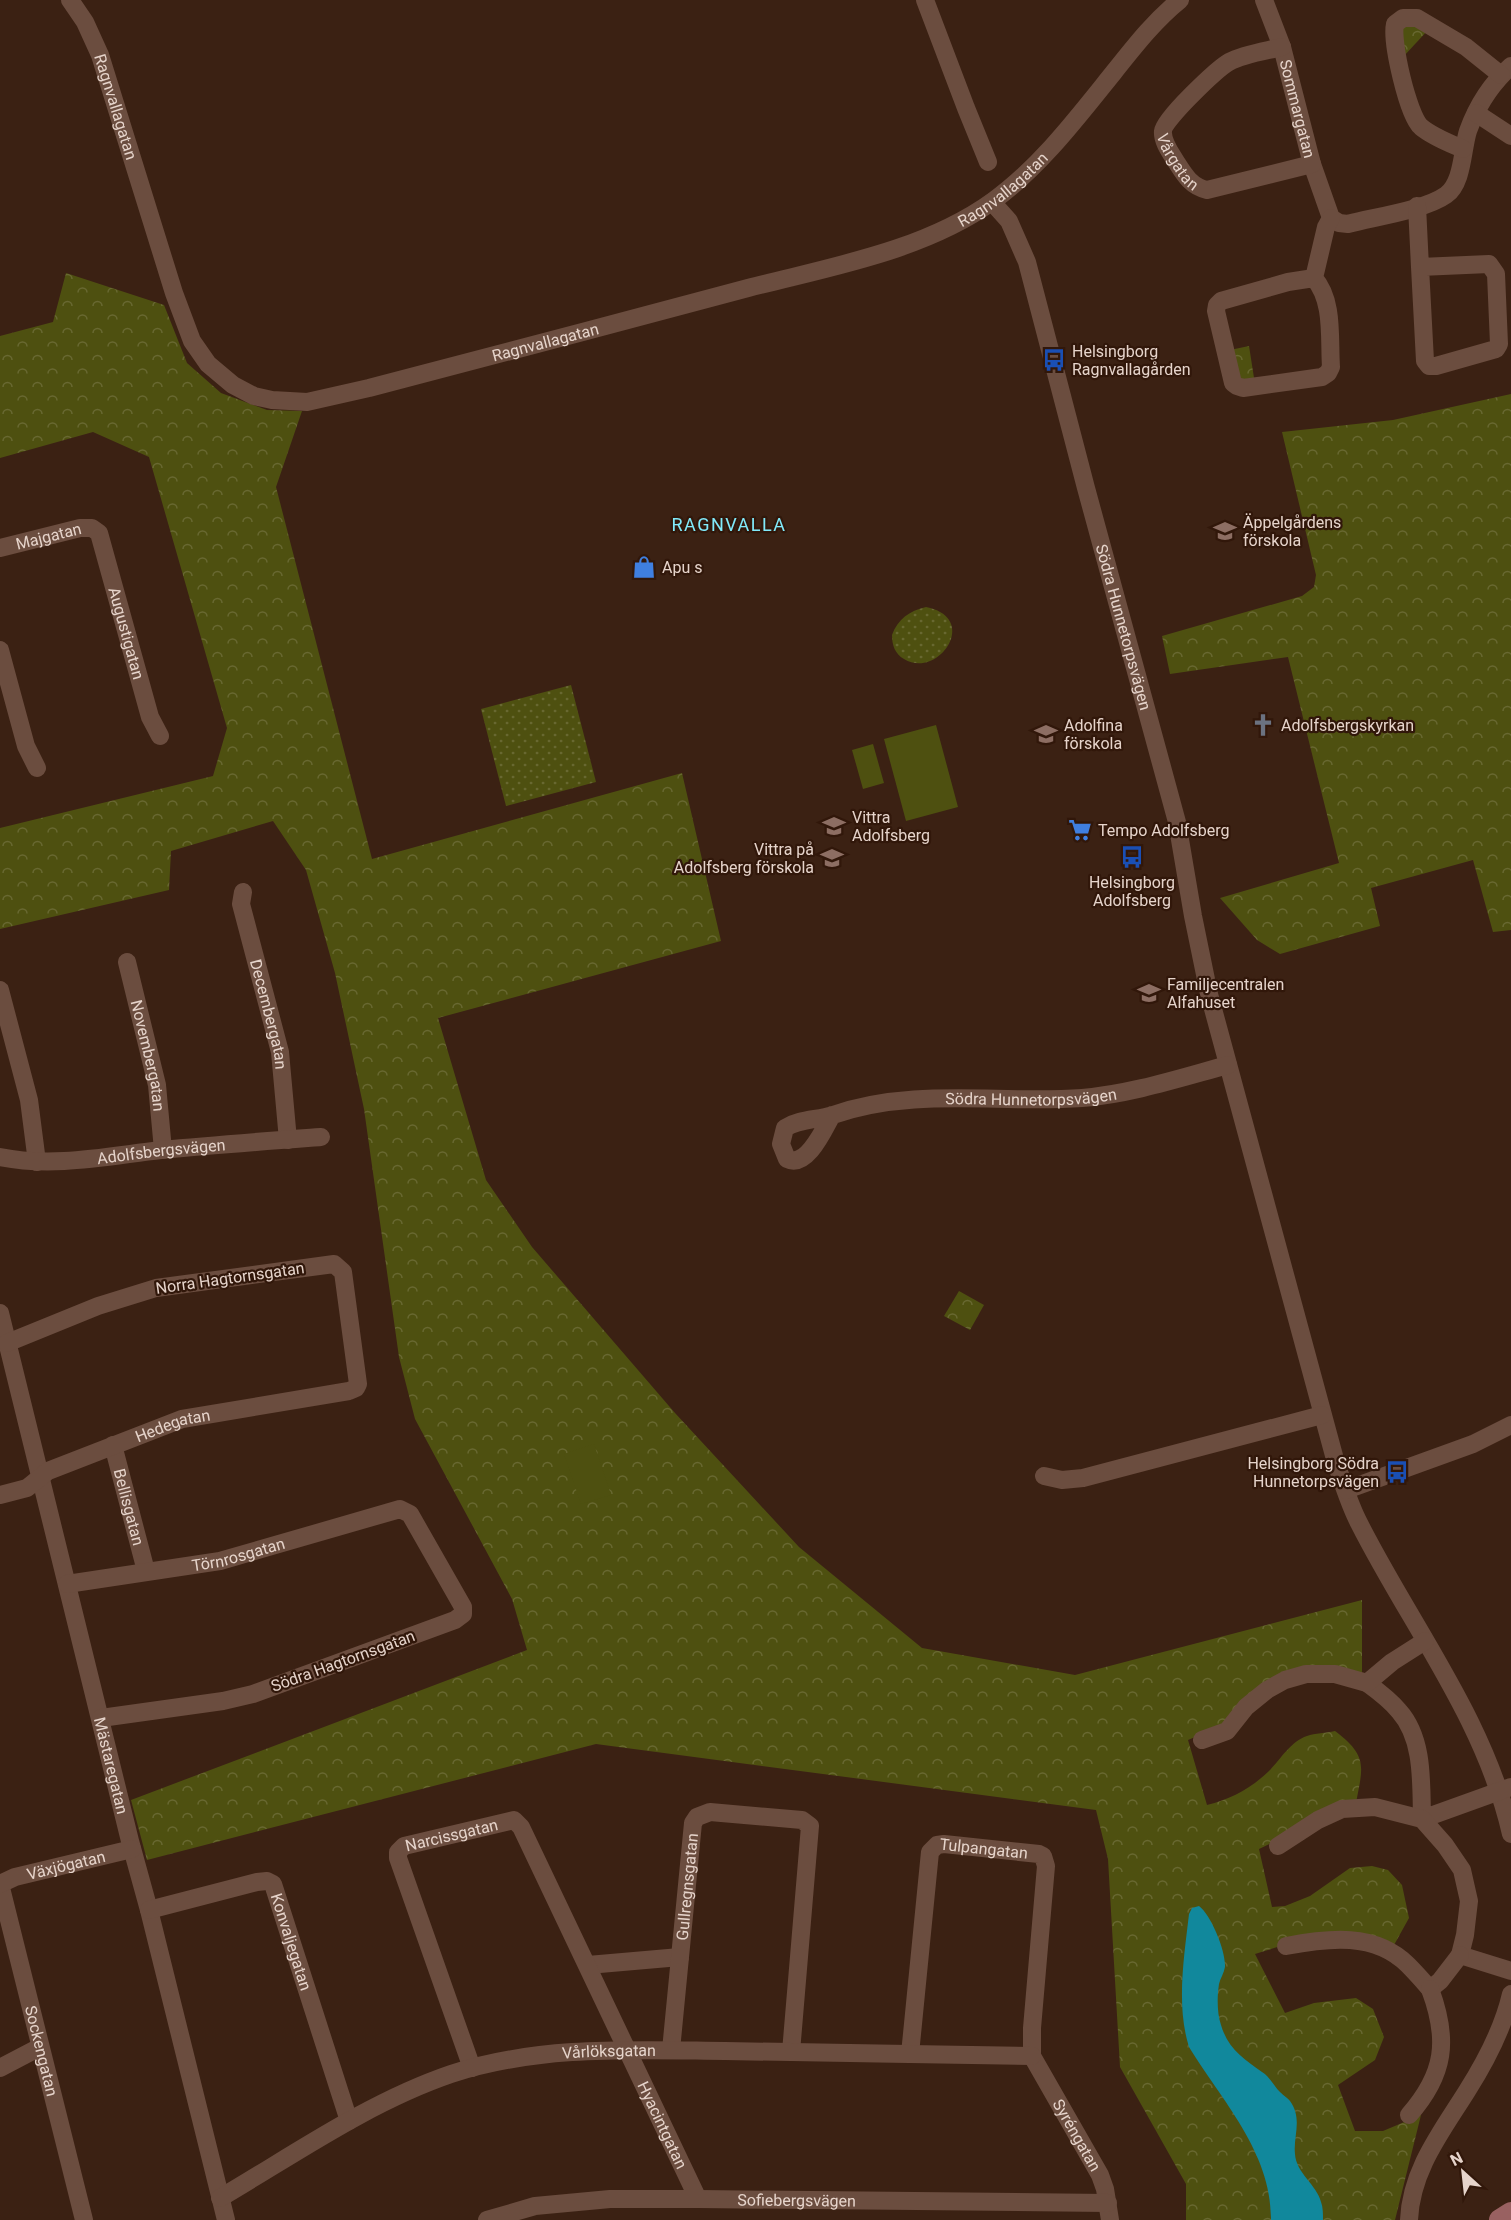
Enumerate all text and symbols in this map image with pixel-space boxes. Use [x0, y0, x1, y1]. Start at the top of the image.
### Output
street label: Ragnvallagatan [91, 51, 141, 162]
street label: Sommargatan [1276, 57, 1320, 160]
street label: Vårgatan [1153, 131, 1203, 194]
street label: Ragnvallagatan [954, 148, 1052, 231]
street label: Ragnvallagatan [490, 319, 601, 365]
place label: Helsingborg Ragnvallagården [1072, 342, 1191, 379]
bus stop icon: Helsingborg Ragnvallagården [1041, 347, 1067, 373]
place label: Äppelgårdens förskola [1243, 513, 1341, 550]
district label: RAGNVALLA [671, 514, 787, 535]
school or university icon: Äppelgårdens förskola [1212, 518, 1238, 544]
street label: Majgatan [14, 519, 83, 553]
street label: Södra Hunnetorpsvägen [1092, 542, 1156, 712]
shop icon: Apu s [631, 554, 657, 580]
place label: Apu s [662, 558, 702, 577]
street label: Augustigatan [105, 585, 149, 681]
church icon: Adolfsbergskyrkan [1250, 712, 1276, 738]
place label: Adolfina förskola [1064, 716, 1123, 753]
place label: Adolfsbergskyrkan [1281, 716, 1414, 735]
school or university icon: Adolfina förskola [1033, 721, 1059, 747]
place label: Vittra Adolfsberg [852, 808, 930, 845]
school or university icon: Vittra Adolfsberg [821, 813, 847, 839]
supermarket icon: Tempo Adolfsberg [1067, 817, 1093, 843]
place label: Tempo Adolfsberg [1098, 821, 1229, 840]
place label: Vittra på Adolfsberg förskola [674, 840, 814, 877]
bus stop icon: Helsingborg Adolfsberg [1119, 844, 1145, 870]
school or university icon: Vittra på Adolfsberg förskola [819, 845, 845, 871]
place label: Helsingborg Adolfsberg [1089, 873, 1175, 910]
street label: Decembergatan [246, 957, 291, 1070]
place label: Familjecentralen Alfahuset [1167, 975, 1284, 1012]
school or university icon: Familjecentralen Alfahuset [1136, 980, 1162, 1006]
street label: Novembergatan [127, 998, 169, 1112]
street label: Södra Hunnetorpsvägen [945, 1084, 1118, 1109]
street label: Adolfsbergsvägen [96, 1135, 226, 1168]
street label: Norra Hagtornsgatan [154, 1258, 306, 1298]
street label: Hedegatan [132, 1405, 211, 1446]
place label: Helsingborg Södra Hunnetorpsvägen [1247, 1454, 1379, 1491]
bus stop icon: Helsingborg Södra Hunnetorpsvägen [1384, 1459, 1410, 1485]
street label: Bellisgatan [110, 1466, 148, 1547]
street label: Törnrosgatan [191, 1533, 287, 1575]
street label: Södra Hagtornsgatan [268, 1626, 418, 1696]
street label: Mästaregatan [90, 1715, 132, 1816]
street label: Narcissgatan [403, 1815, 500, 1855]
street label: Gullregnsgatan [672, 1832, 701, 1941]
street label: Tulpangatan [939, 1834, 1029, 1862]
street label: Växjögatan [25, 1846, 107, 1883]
street label: Konvaljegatan [267, 1891, 316, 1993]
street label: Sockengatan [21, 2004, 62, 2098]
street label: Vårlöksgatan [561, 2041, 656, 2062]
street label: Hyacintgatan [634, 2078, 692, 2172]
street label: Syréngatan [1049, 2095, 1105, 2175]
north arrow [1433, 2142, 1493, 2202]
text: N [1447, 2148, 1466, 2170]
street label: Sofiebergsvägen [737, 2190, 856, 2210]

